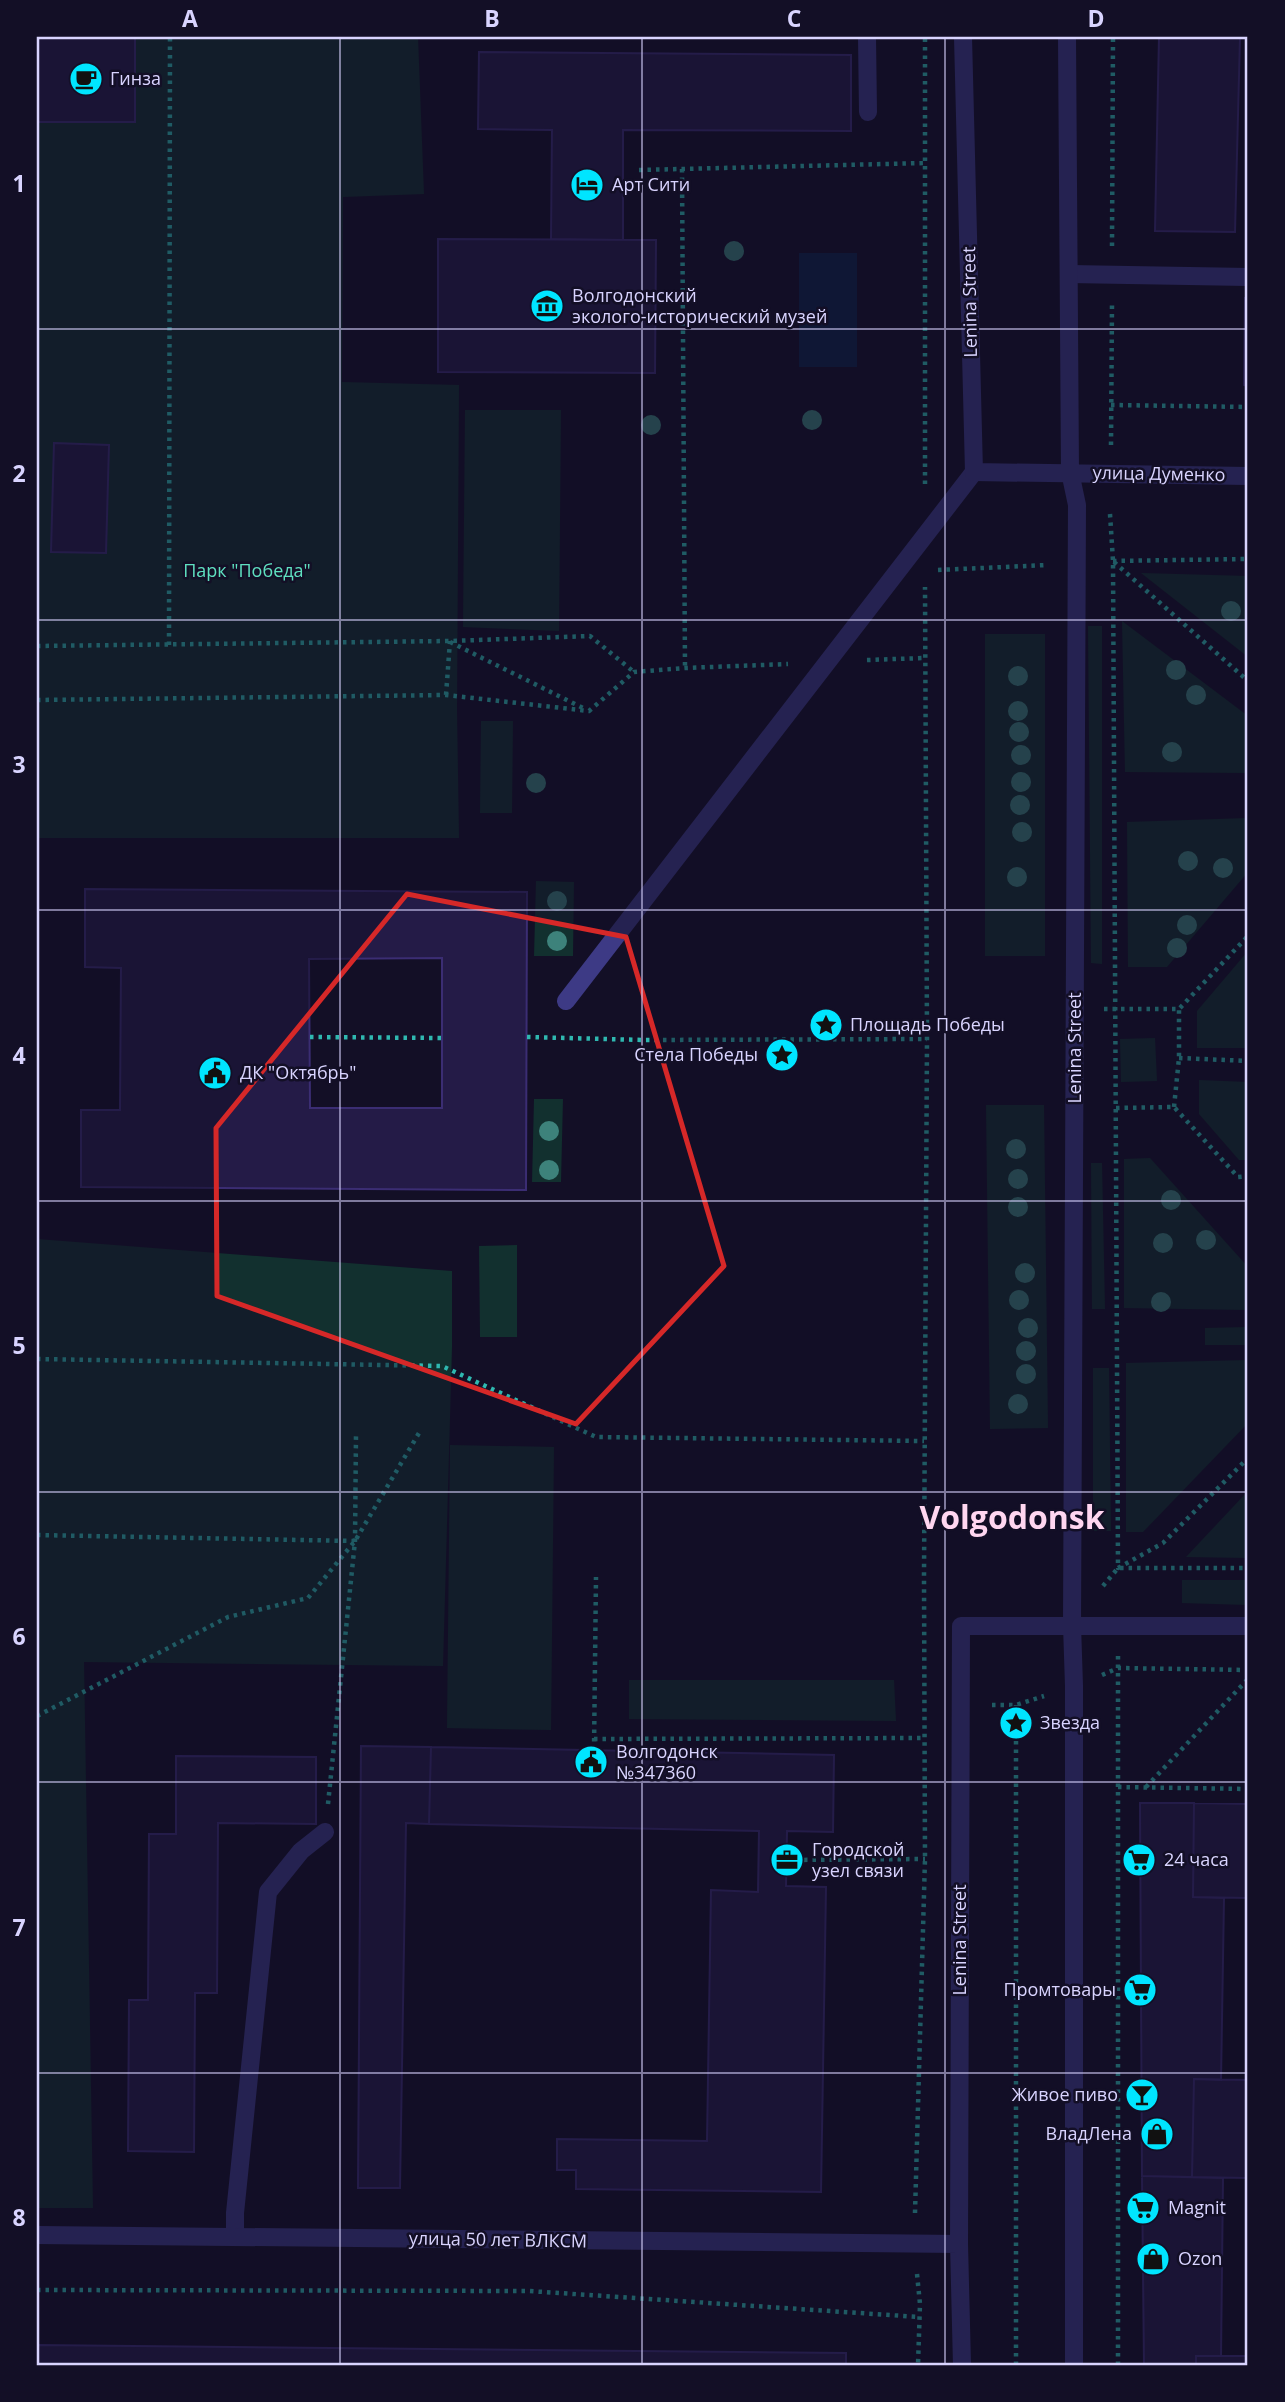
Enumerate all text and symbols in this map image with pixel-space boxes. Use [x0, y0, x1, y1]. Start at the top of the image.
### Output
text: A [182, 2, 198, 34]
text: B [484, 2, 500, 34]
text: C [787, 2, 801, 34]
text: D [1087, 2, 1105, 34]
cafe icon: Гинза [67, 60, 105, 98]
place label: Гинза [110, 66, 161, 90]
hotel icon: Арт Сити [568, 166, 606, 204]
text: 1 [12, 167, 26, 199]
place label: Арт Сити [612, 172, 690, 196]
street label: Lenina Street [956, 246, 982, 358]
place label: Волгодонский эколого-исторический музей [572, 283, 827, 328]
museum icon: Волгодонский эколого-исторический музей [528, 287, 566, 325]
text: 2 [12, 457, 26, 489]
street label: улица Думенко [1092, 460, 1226, 486]
park label: Парк "Победа" [183, 558, 311, 582]
text: 3 [12, 748, 26, 780]
street label: Lenina Street [1062, 992, 1086, 1104]
place icon: Площадь Победы [807, 1006, 845, 1044]
place label: Площадь Победы [850, 1012, 1005, 1036]
place icon: Стела Победы [763, 1036, 801, 1074]
text: 4 [12, 1039, 26, 1071]
place label: Стела Победы [634, 1042, 758, 1066]
public building icon: ДК "Октябрь" [196, 1054, 234, 1092]
place label: ДК "Октябрь" [240, 1060, 356, 1084]
text: 5 [12, 1329, 26, 1361]
district label: Volgodonsk [919, 1495, 1105, 1538]
text: 6 [12, 1620, 26, 1652]
place icon: Звезда [997, 1704, 1035, 1742]
place label: Звезда [1040, 1710, 1100, 1734]
place label: Волгодонск №347360 [616, 1739, 719, 1784]
public building icon: Волгодонск №347360 [572, 1743, 610, 1781]
place label: Городской узел связи [812, 1837, 905, 1882]
office icon: Городской узел связи [768, 1841, 806, 1879]
supermarket icon: 24 часа [1120, 1841, 1158, 1879]
place label: 24 часа [1164, 1847, 1229, 1871]
street label: Lenina Street [947, 1884, 971, 1996]
text: 7 [12, 1911, 26, 1943]
supermarket icon: Промтовары [1121, 1971, 1159, 2009]
place label: Промтовары [1003, 1977, 1116, 2001]
bar icon: Живое пиво [1123, 2076, 1161, 2114]
place label: Живое пиво [1012, 2082, 1118, 2106]
shop icon: ВладЛена [1138, 2115, 1176, 2153]
place label: ВладЛена [1046, 2121, 1132, 2145]
supermarket icon: Magnit [1124, 2189, 1162, 2227]
place label: Magnit [1168, 2195, 1226, 2219]
text: 8 [12, 2201, 26, 2233]
street label: улица 50 лет ВЛКСМ [409, 2225, 587, 2253]
shop icon: Ozon [1134, 2240, 1172, 2278]
place label: Ozon [1178, 2246, 1222, 2270]

